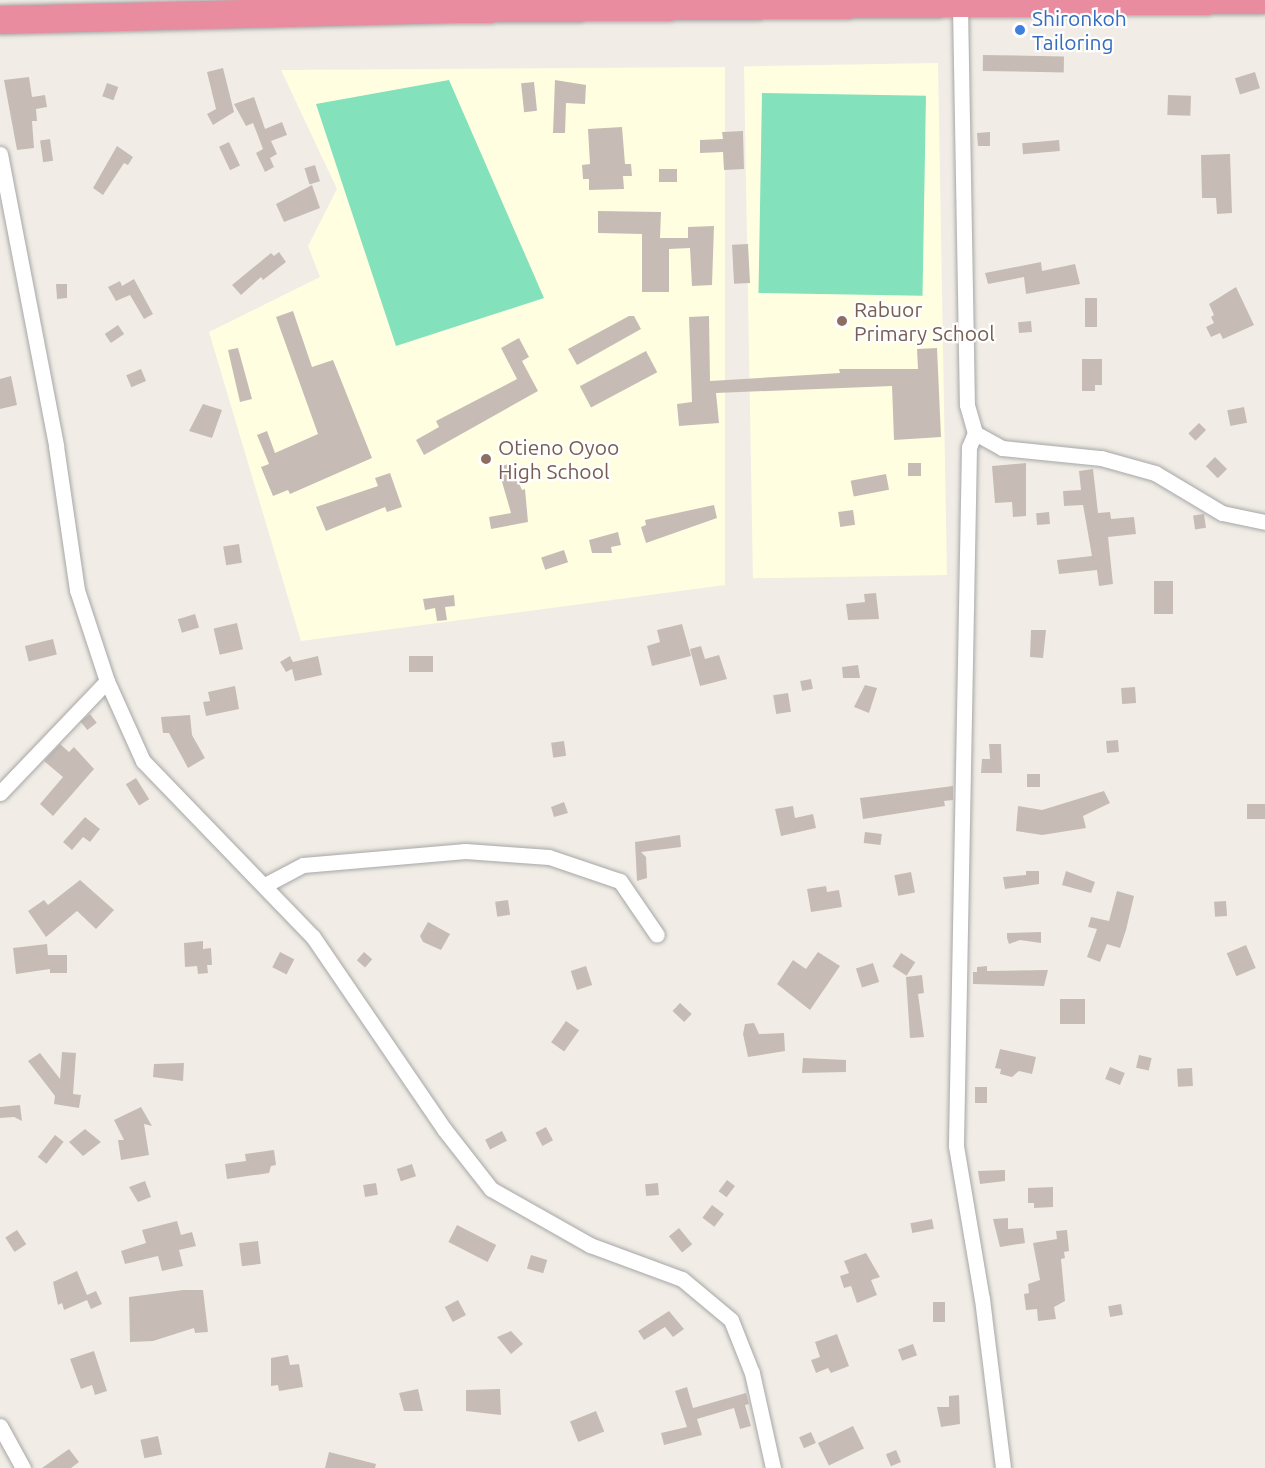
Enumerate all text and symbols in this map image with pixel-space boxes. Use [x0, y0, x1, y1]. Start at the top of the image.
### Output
place label: Shironkoh Tailoring [1032, 5, 1127, 55]
marker: Shironkoh Tailoring [1013, 23, 1027, 37]
place label: Rabuor Primary School [854, 296, 995, 346]
marker: Rabuor Primary School [835, 314, 849, 328]
place label: Otieno Oyoo High School [498, 434, 619, 484]
marker: Otieno Oyoo High School [479, 452, 493, 466]

